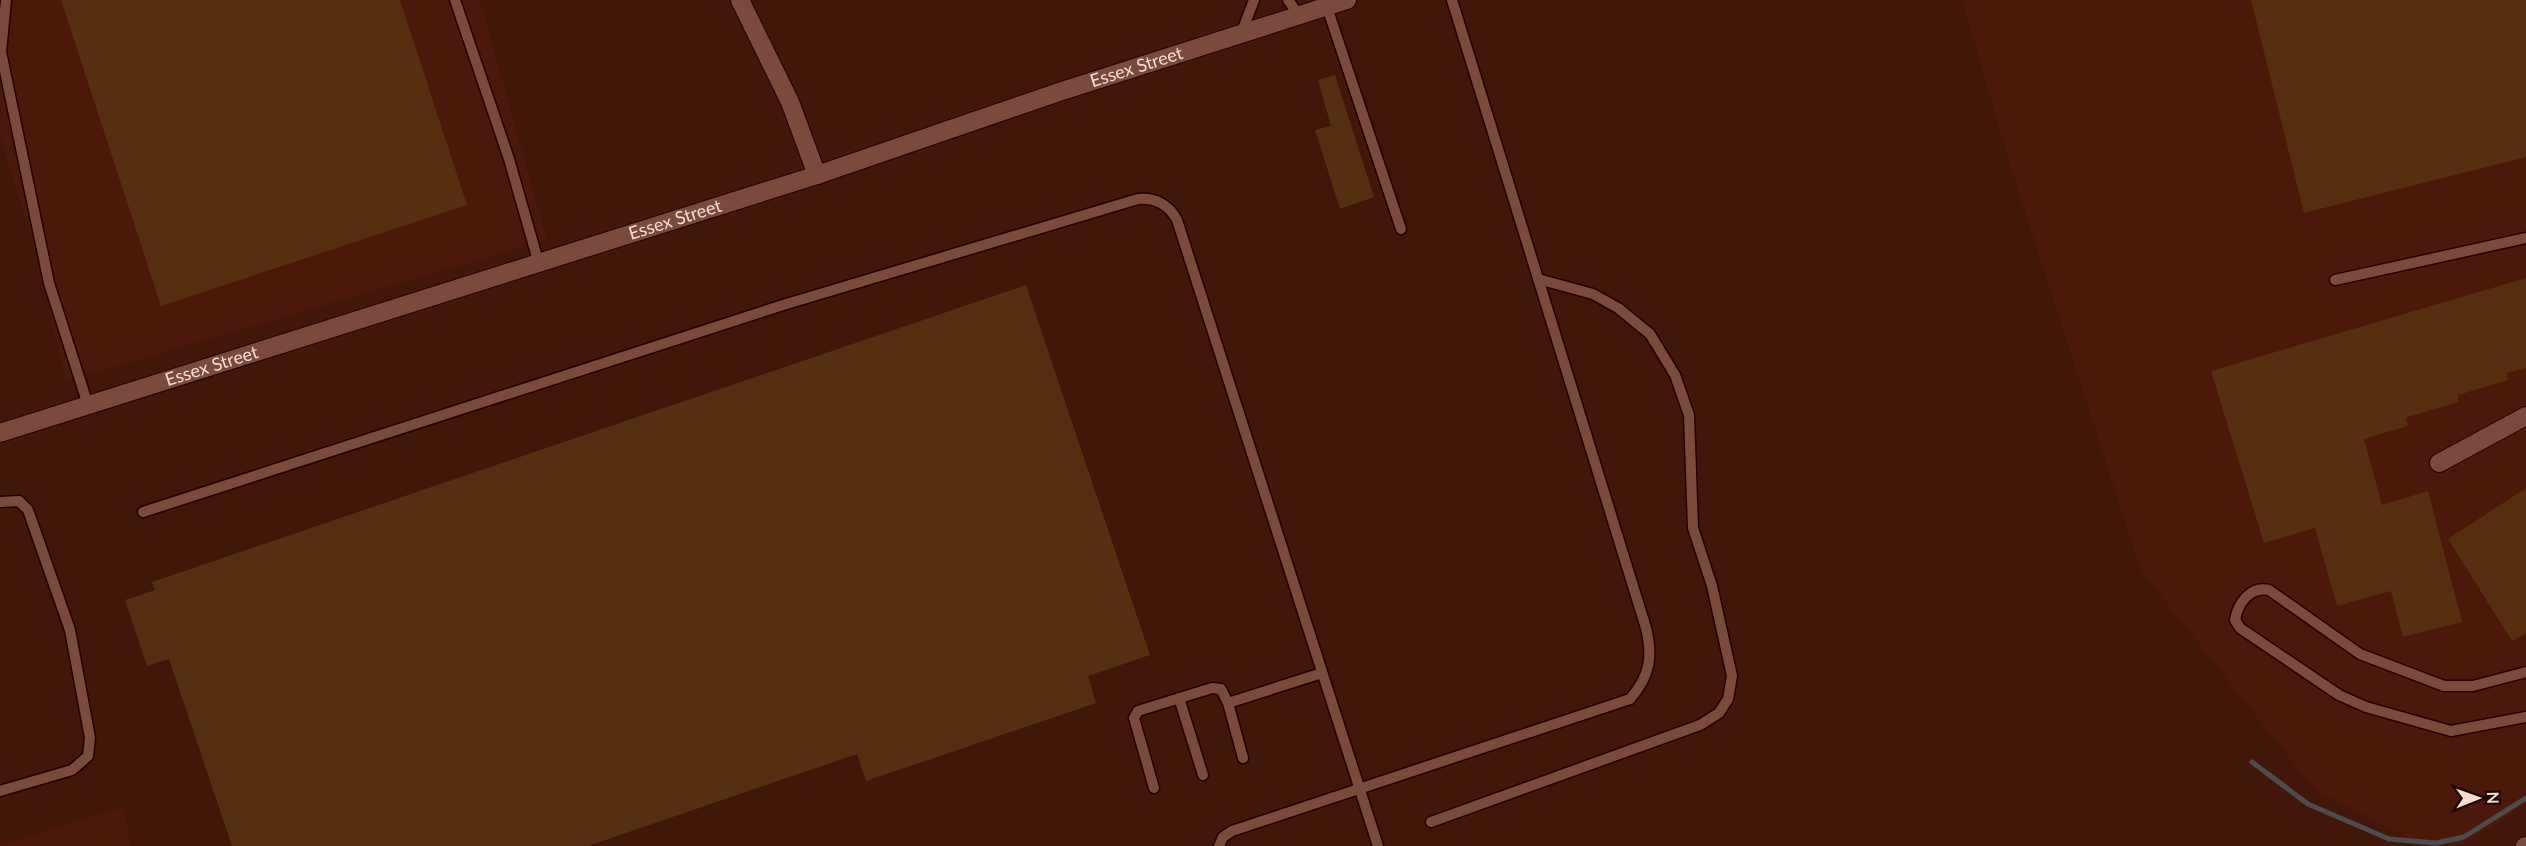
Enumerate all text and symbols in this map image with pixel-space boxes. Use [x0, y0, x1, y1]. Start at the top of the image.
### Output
street label: Essex Street [1087, 41, 1186, 91]
street label: Essex Street [626, 194, 725, 244]
street label: Essex Street [162, 340, 261, 390]
north arrow [2448, 768, 2508, 828]
text: N [2484, 791, 2503, 804]

